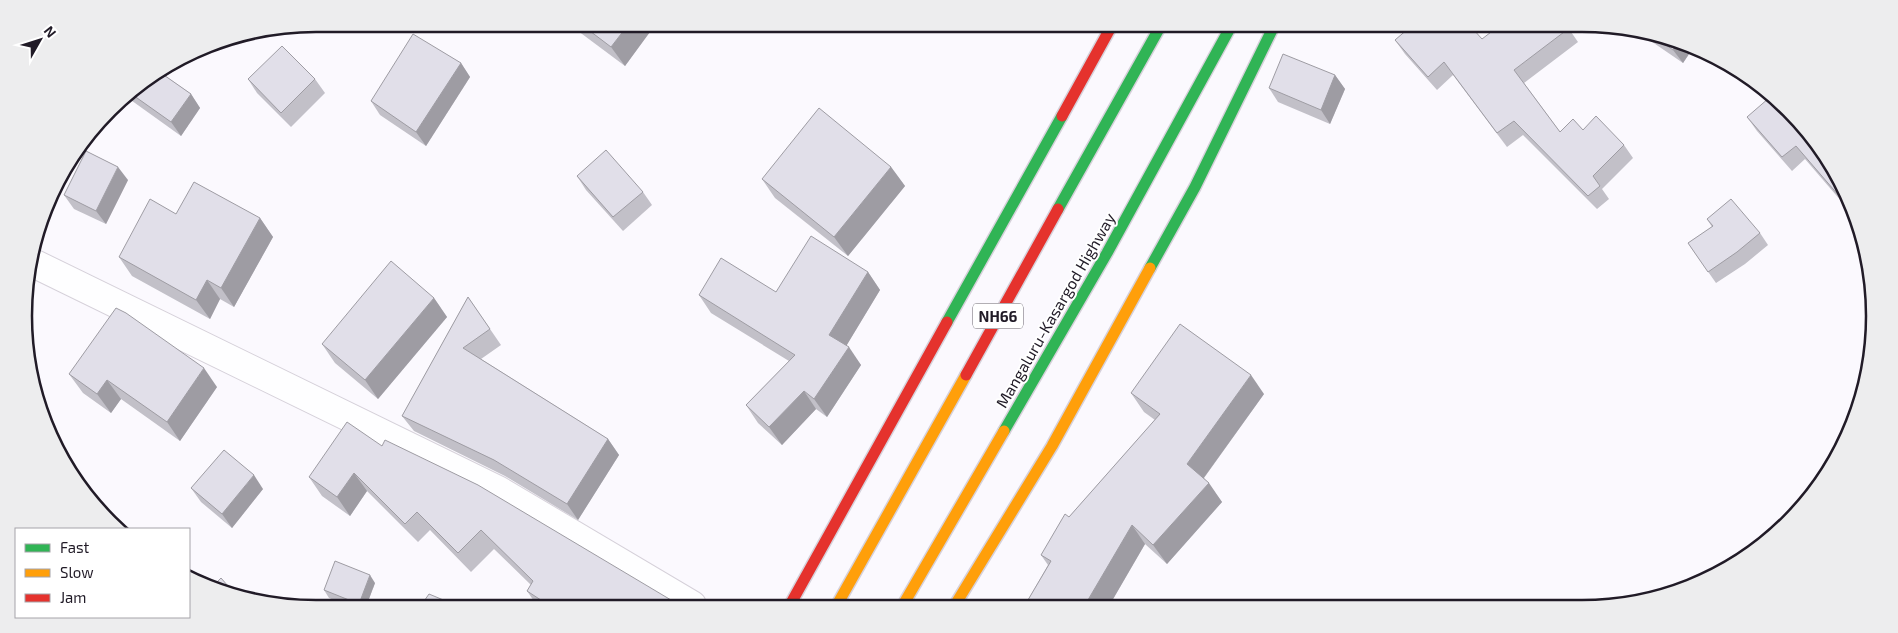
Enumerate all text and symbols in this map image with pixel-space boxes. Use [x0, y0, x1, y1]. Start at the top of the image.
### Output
north arrow [15, 15, 65, 65]
text: N [41, 22, 60, 41]
street label: Mangaluru-Kasargod Highway [991, 209, 1119, 411]
road number: NH66 [973, 304, 1023, 328]
legend [15, 528, 190, 618]
text: Fast [60, 538, 90, 556]
text: Slow [60, 563, 94, 581]
text: Jam [60, 588, 86, 606]

